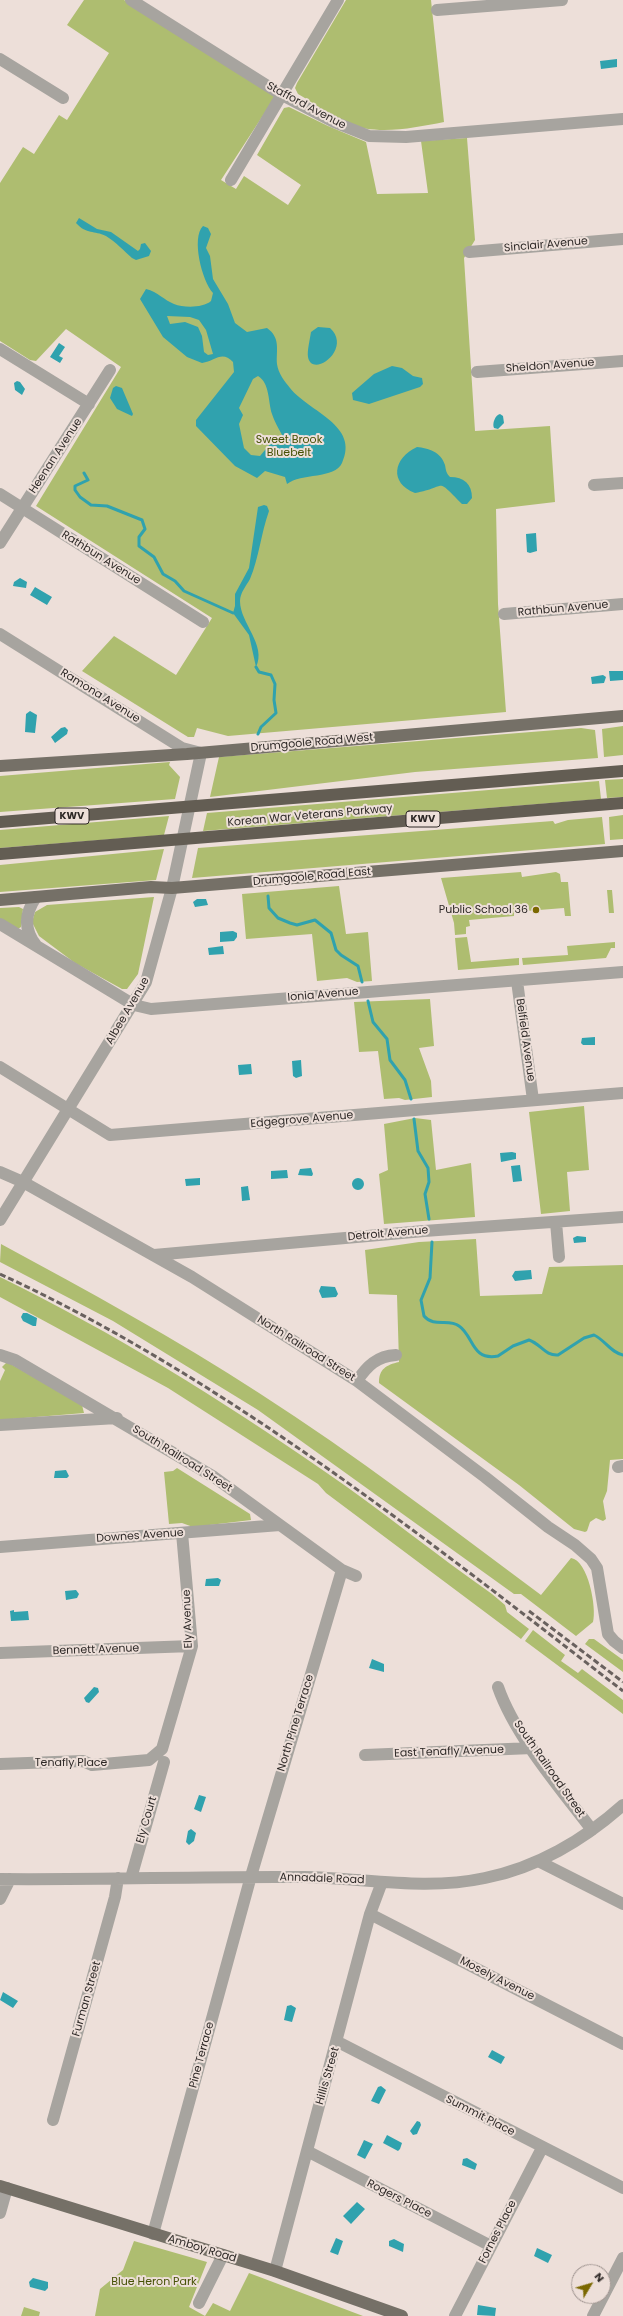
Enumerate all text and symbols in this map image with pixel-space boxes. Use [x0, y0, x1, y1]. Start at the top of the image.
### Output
street label: Stafford Avenue [264, 80, 348, 132]
street label: Sinclair Avenue [504, 235, 588, 255]
street label: Sheldon Avenue [505, 356, 595, 376]
street label: Heenan Avenue [27, 416, 85, 496]
park label: Sweet Brook Bluebelt [256, 433, 322, 459]
street label: Rathbun Avenue [59, 528, 143, 588]
street label: Rathbun Avenue [517, 598, 609, 620]
street label: Ramona Avenue [58, 666, 142, 726]
street label: Drumgoole Road West [250, 731, 374, 755]
street label: Korean War Veterans Parkway [227, 802, 393, 830]
road number: KWV [55, 808, 89, 824]
road number: KWV [406, 811, 440, 827]
street label: Drumgoole Road East [252, 865, 372, 889]
place label: Public School 36 [439, 903, 528, 917]
marker: Public School 36 [531, 905, 541, 915]
street label: Albee Avenue [103, 975, 153, 1047]
street label: Ionia Avenue [287, 985, 359, 1005]
street label: Belfield Avenue [513, 998, 537, 1082]
street label: Edgegrove Avenue [250, 1109, 354, 1131]
street label: Detroit Avenue [347, 1224, 429, 1244]
street label: North Railroad Street [254, 1313, 358, 1385]
street label: South Railroad Street [130, 1423, 234, 1495]
street label: Downes Avenue [96, 1526, 184, 1546]
street label: Ely Avenue [180, 1589, 196, 1649]
street label: Bennett Avenue [52, 1642, 140, 1658]
street label: North Pine Terrace [275, 1673, 317, 1773]
street label: South Railroad Street [511, 1718, 587, 1820]
street label: East Tenafly Avenue [394, 1743, 504, 1761]
street label: Tenafly Place [35, 1756, 107, 1770]
street label: Ely Court [134, 1795, 160, 1845]
street label: Annadale Road [279, 1871, 365, 1887]
street label: Mosely Avenue [457, 1954, 537, 2004]
street label: Furman Street [70, 1960, 104, 2038]
street label: Pine Terrace [187, 2021, 217, 2089]
street label: Hillis Street [313, 2046, 343, 2106]
street label: Summit Place [443, 2093, 517, 2139]
street label: Rogers Place [364, 2177, 434, 2221]
street label: Fornes Place [476, 2198, 520, 2266]
street label: Amboy Road [166, 2232, 238, 2266]
north arrow [571, 2264, 611, 2304]
text: N [591, 2269, 609, 2285]
park label: Blue Heron Park [111, 2275, 197, 2289]

